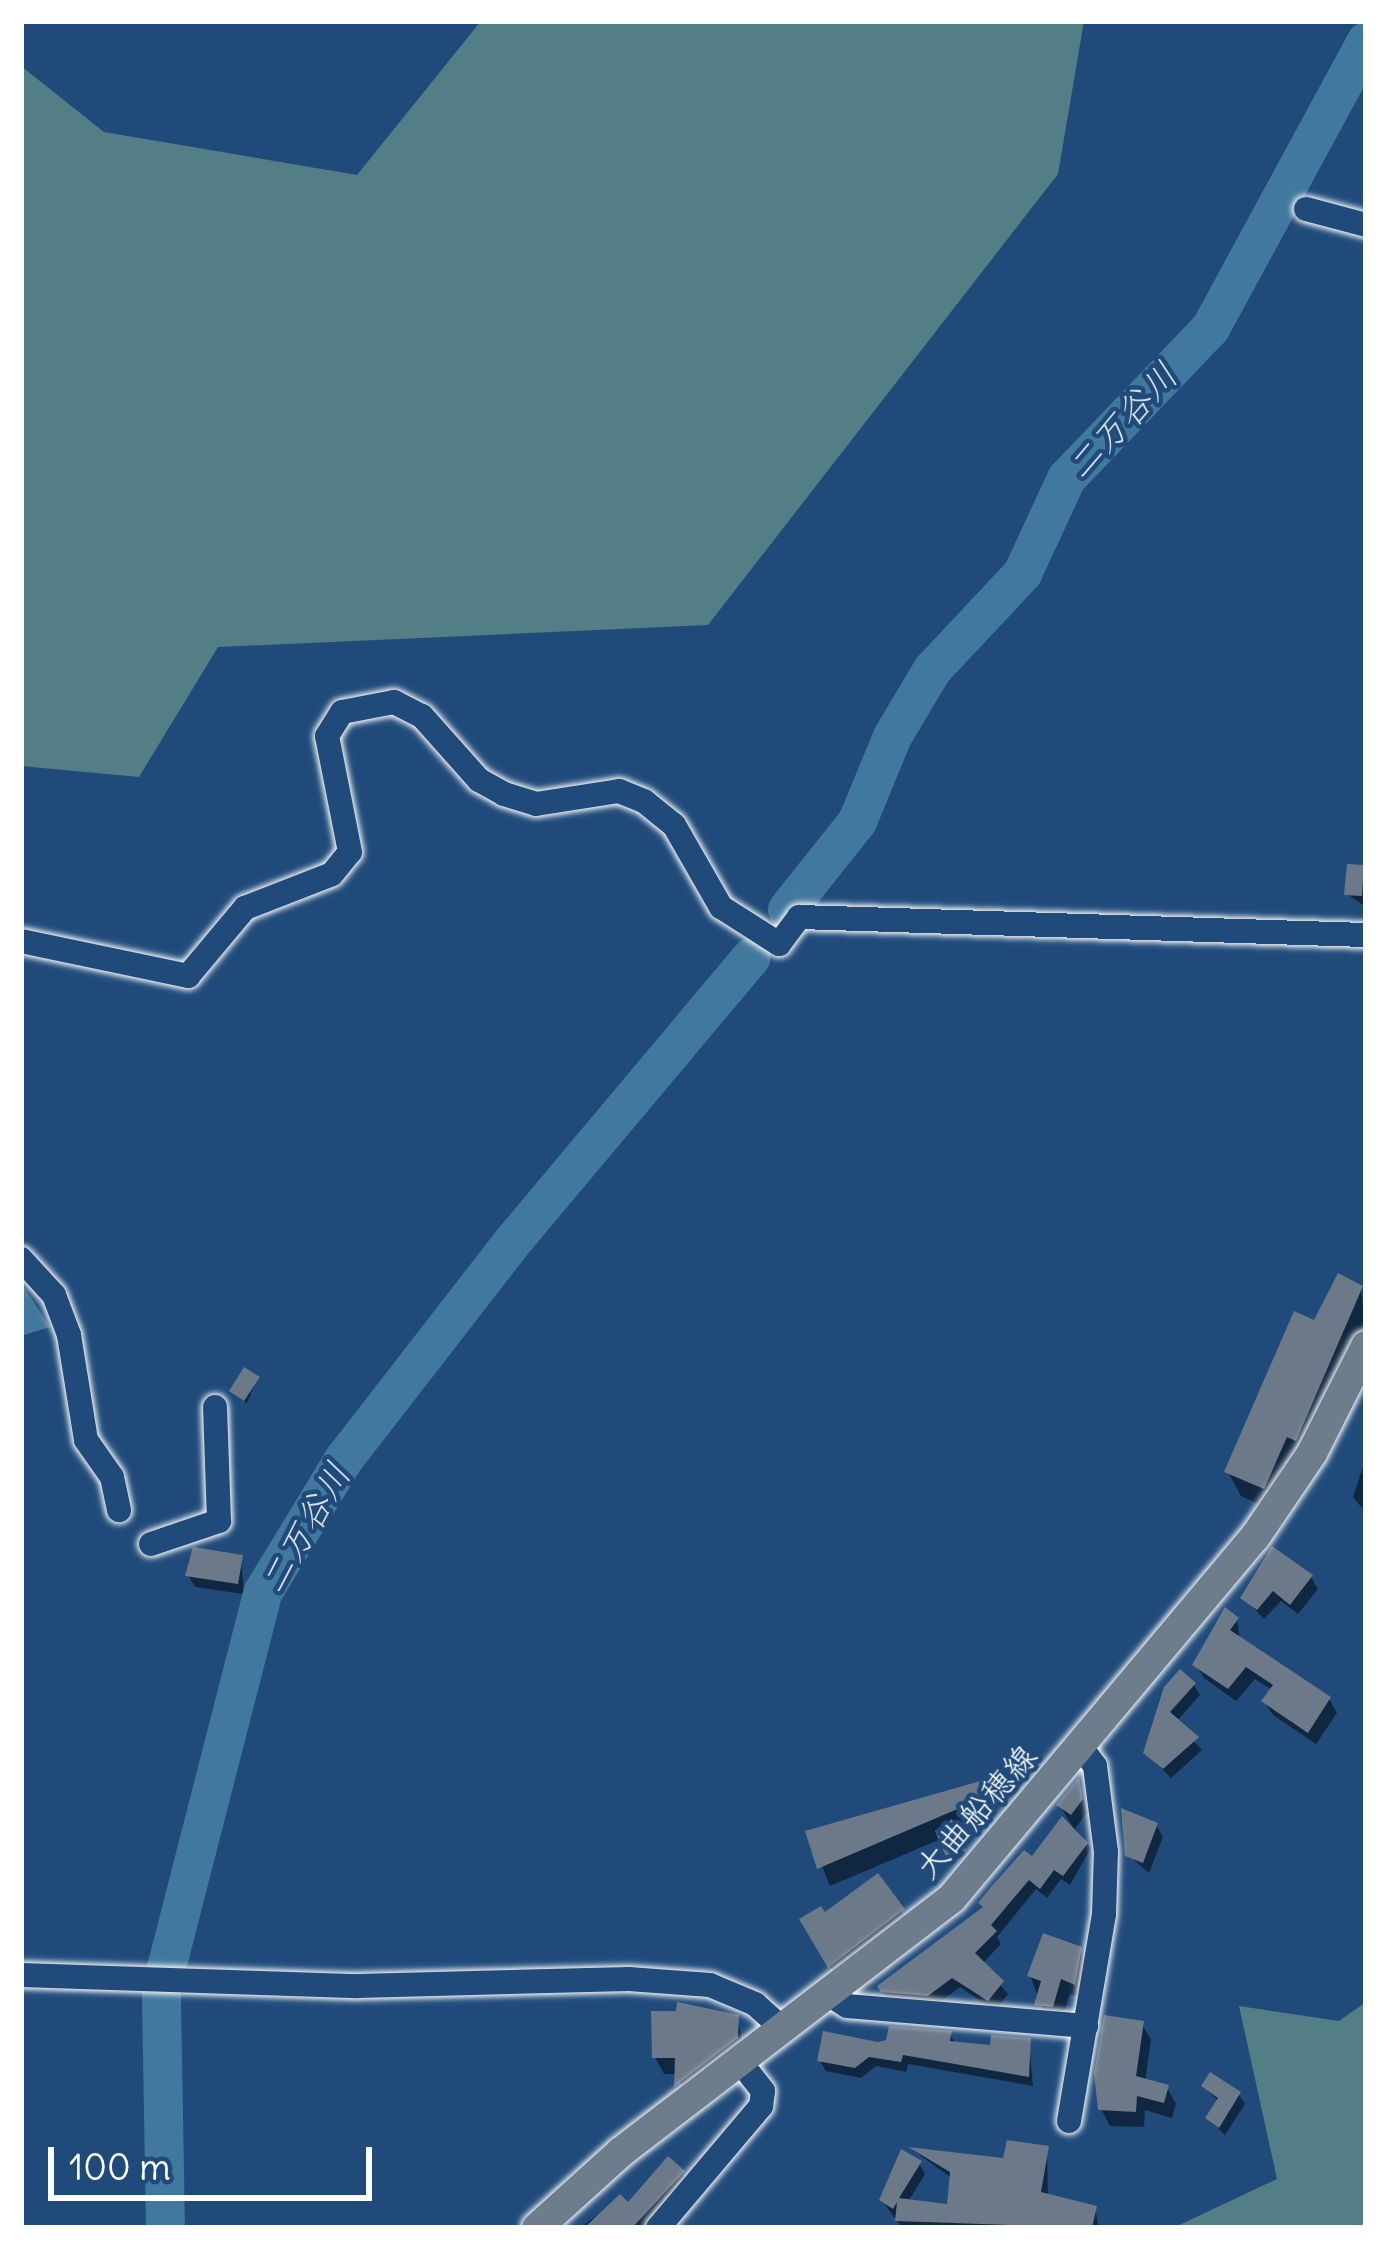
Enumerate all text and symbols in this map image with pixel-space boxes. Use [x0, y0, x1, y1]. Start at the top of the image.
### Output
water label: 二万谷川 [1057, 354, 1187, 488]
water label: 二万谷川 [250, 1455, 360, 1601]
street label: 大曲船穂線 [907, 1737, 1045, 1887]
scale bar [54, 2123, 378, 2197]
text: 100 m [69, 2145, 171, 2190]

